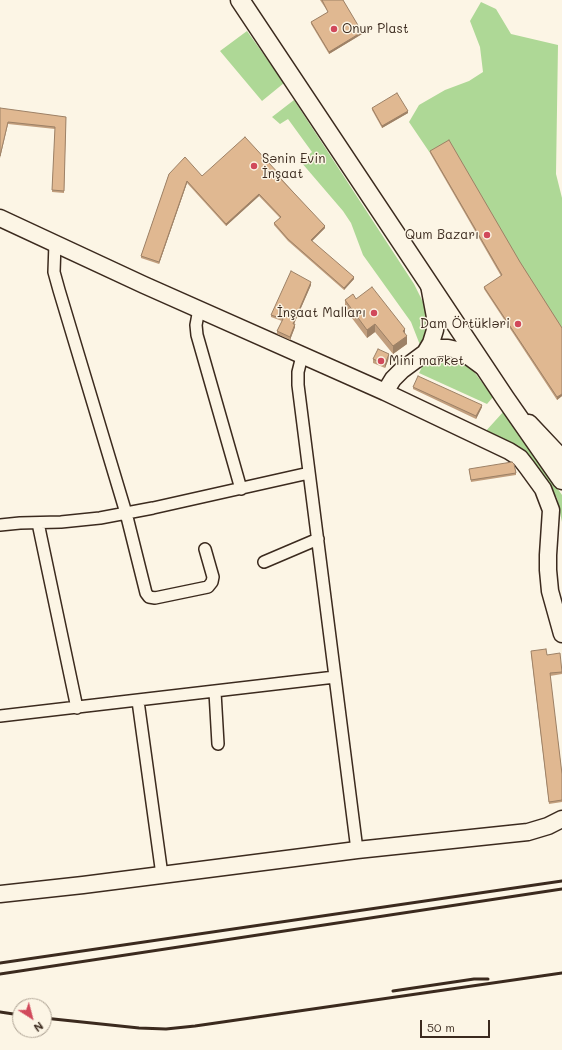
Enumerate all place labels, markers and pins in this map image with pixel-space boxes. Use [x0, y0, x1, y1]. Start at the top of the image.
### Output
place label: Onur Plast [342, 21, 409, 37]
marker: Onur Plast [329, 24, 339, 34]
place label: Sənin Evin İnşaat [262, 151, 325, 182]
marker: Sənin Evin İnşaat [249, 161, 259, 171]
place label: Qum Bazarı [405, 227, 479, 243]
marker: Qum Bazarı [482, 230, 492, 240]
place label: İnşaat Malları [277, 305, 366, 321]
marker: İnşaat Malları [369, 308, 379, 318]
place label: Dam Örtükləri [420, 316, 510, 332]
marker: Dam Örtükləri [513, 319, 523, 329]
place label: Mini market [389, 353, 464, 369]
marker: Mini market [376, 356, 386, 366]

